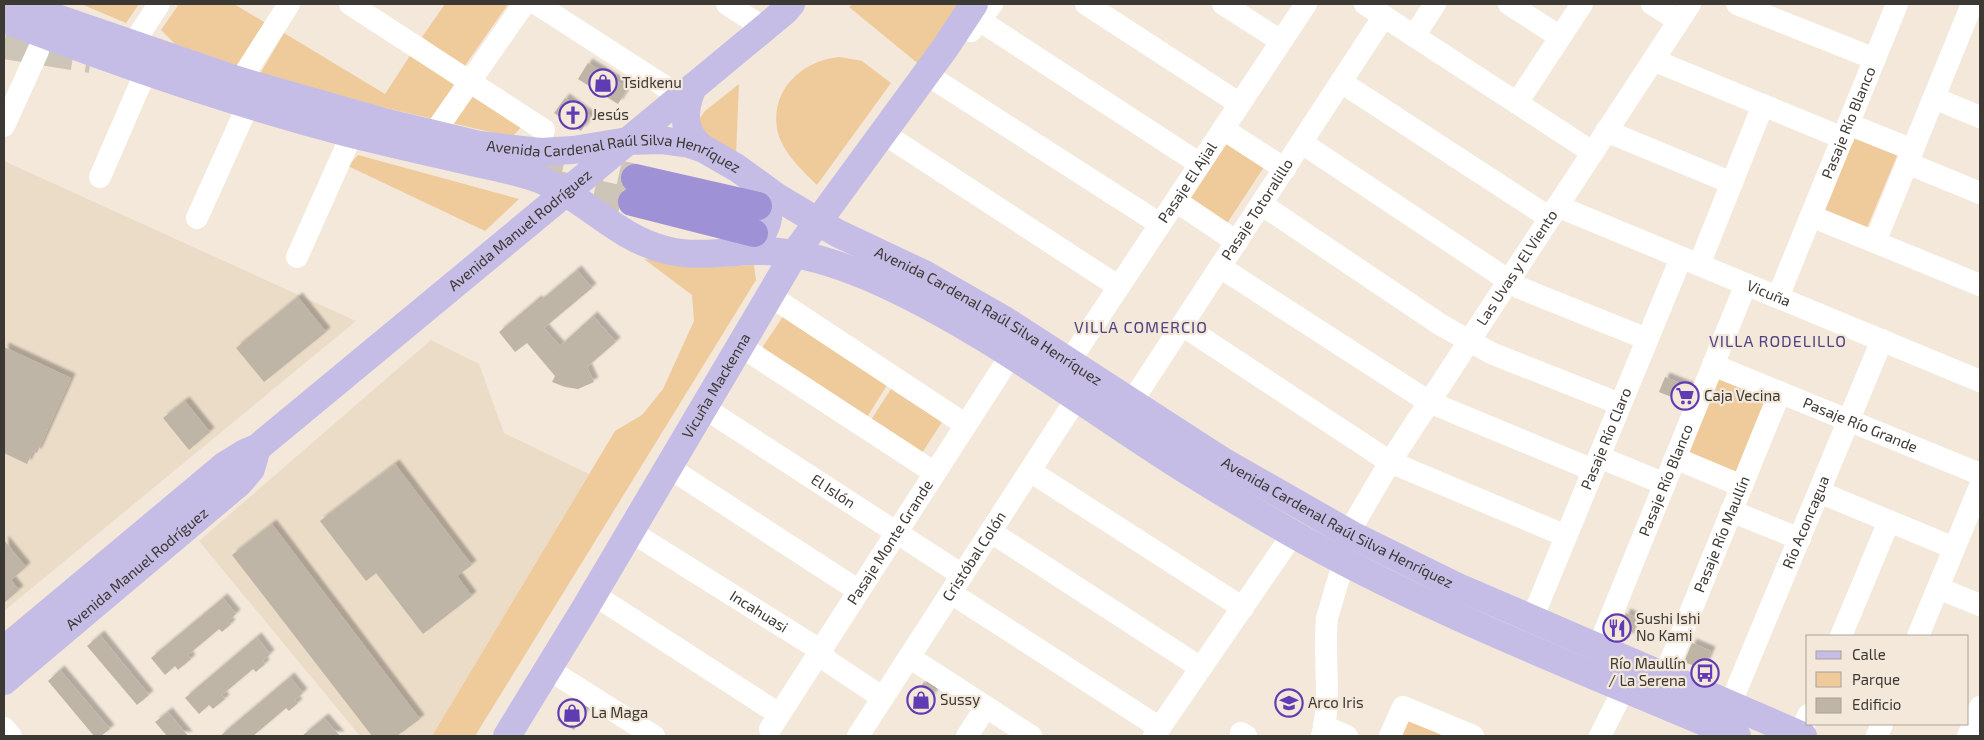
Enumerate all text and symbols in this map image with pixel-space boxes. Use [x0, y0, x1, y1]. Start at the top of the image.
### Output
street label: Pasaje Río Blanco [1817, 64, 1879, 181]
shop icon: Tsidkenu [588, 68, 618, 98]
place label: Tsidkenu [622, 73, 682, 91]
church icon: Jesús [558, 100, 588, 130]
place label: Jesús [592, 105, 629, 123]
street label: Avenida Cardenal Raúl Silva Henríquez [486, 130, 744, 176]
street label: Pasaje El Ajial [1154, 138, 1220, 226]
street label: Pasaje Totoralillo [1217, 155, 1296, 263]
street label: Avenida Manuel Rodríguez [444, 165, 595, 294]
street label: Las Uvas y El Viento [1472, 206, 1561, 328]
street label: Avenida Cardenal Raúl Silva Henríquez [872, 242, 1106, 389]
street label: Vicuña [1744, 276, 1794, 310]
district label: VILLA COMERCIO [1074, 317, 1208, 336]
street label: Vicuña Mackenna [678, 330, 754, 441]
district label: VILLA RODELILLO [1709, 331, 1847, 350]
supermarket icon: Caja Vecina [1670, 381, 1700, 411]
street label: Pasaje Río Claro [1576, 385, 1635, 492]
place label: Caja Vecina [1704, 386, 1780, 405]
street label: Pasaje Río Grande [1801, 393, 1921, 456]
street label: Pasaje Río Blanco [1634, 421, 1696, 539]
street label: Avenida Cardenal Raúl Silva Henríquez [1219, 453, 1456, 591]
street label: El Islón [808, 470, 859, 511]
street label: Pasaje Río Maullín [1689, 473, 1753, 595]
street label: Río Aconcagua [1778, 473, 1833, 571]
street label: Pasaje Monte Grande [843, 476, 936, 608]
street label: Avenida Manuel Rodríguez [62, 503, 211, 633]
street label: Cristóbal Colón [938, 508, 1009, 604]
street label: Incahuasi [727, 586, 792, 636]
place label: Sushi Ishi No Kami [1636, 609, 1700, 644]
restaurant icon: Sushi Ishi No Kami [1602, 613, 1632, 643]
legend [1806, 635, 1969, 725]
text: Calle [1852, 645, 1886, 663]
place label: Río Maullín / La Serena [1608, 654, 1686, 689]
bus stop icon: Río Maullín / La Serena [1690, 658, 1720, 688]
text: Parque [1852, 670, 1900, 688]
shop icon: Sussy [906, 685, 936, 715]
school or university icon: Arco Iris [1274, 688, 1304, 718]
place label: Sussy [940, 690, 980, 708]
place label: Arco Iris [1308, 693, 1364, 711]
text: Edificio [1852, 695, 1901, 713]
shop icon: La Maga [557, 698, 587, 728]
place label: La Maga [591, 703, 648, 721]

